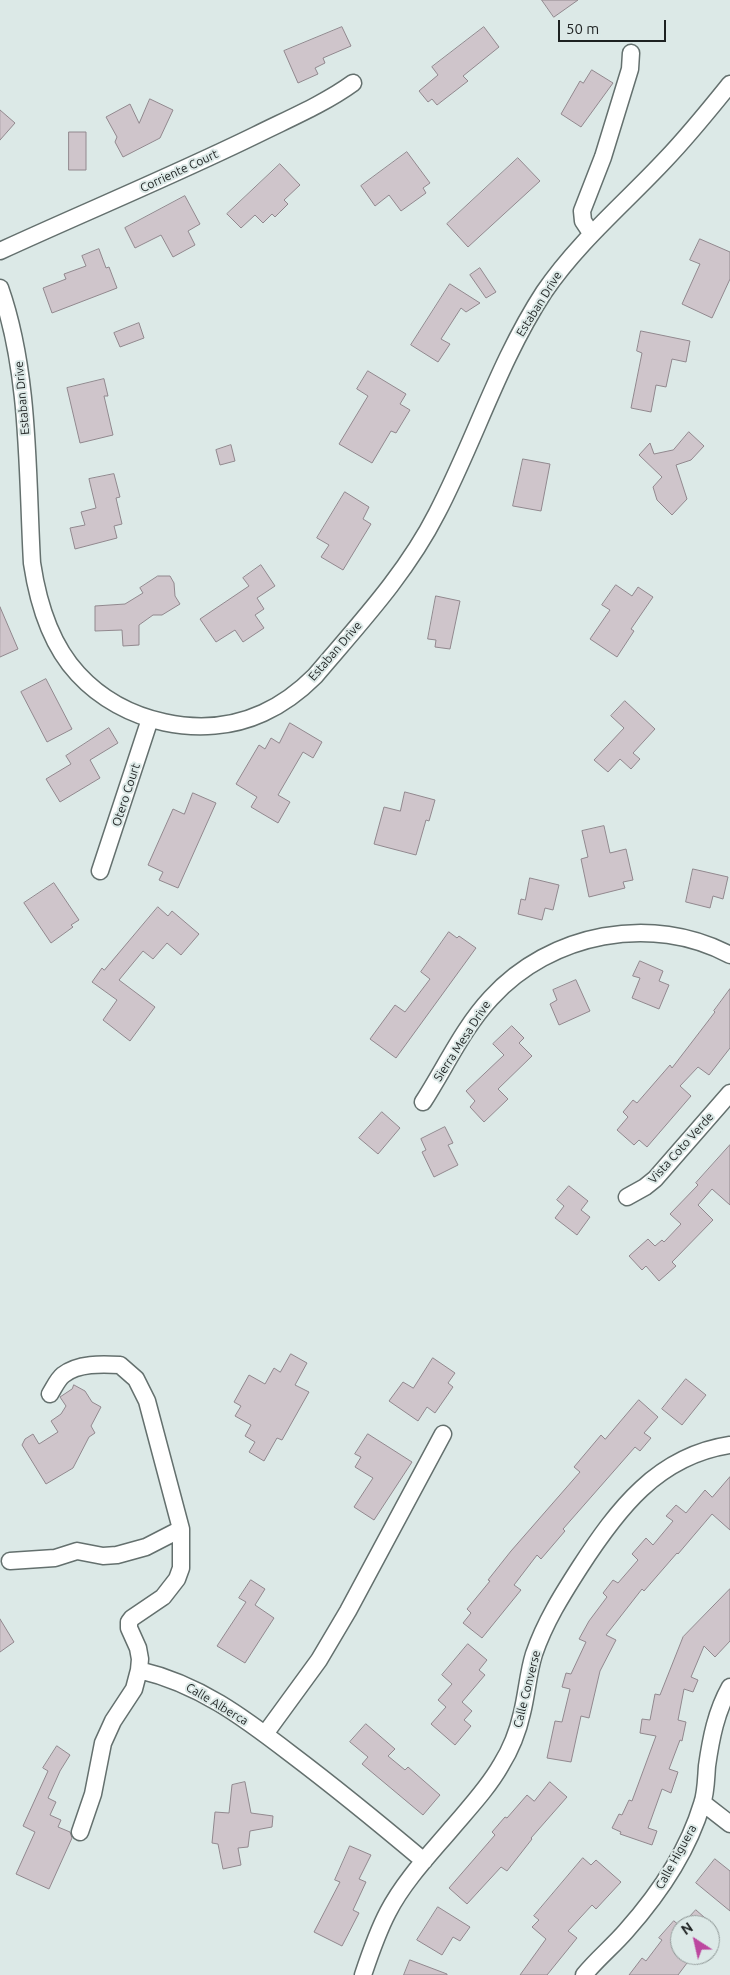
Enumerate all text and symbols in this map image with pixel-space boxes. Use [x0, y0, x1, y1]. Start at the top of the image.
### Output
scale bar [560, 10, 668, 42]
text: 50 m [566, 20, 599, 37]
street label: Corriente Court [138, 147, 220, 195]
street label: Estaban Drive [513, 269, 565, 339]
street label: Estaban Drive [12, 361, 32, 435]
street label: Estaban Drive [305, 618, 365, 684]
street label: Otero Court [109, 762, 143, 828]
street label: Sierra Mesa Drive [431, 998, 493, 1084]
street label: Vista Coto Verde [645, 1110, 717, 1186]
street label: Calle Converse [510, 1649, 544, 1729]
street label: Calle Alberca [183, 1680, 251, 1728]
street label: Calle Higuera [652, 1822, 700, 1892]
north arrow [670, 1915, 720, 1965]
text: N [678, 1919, 696, 1938]

